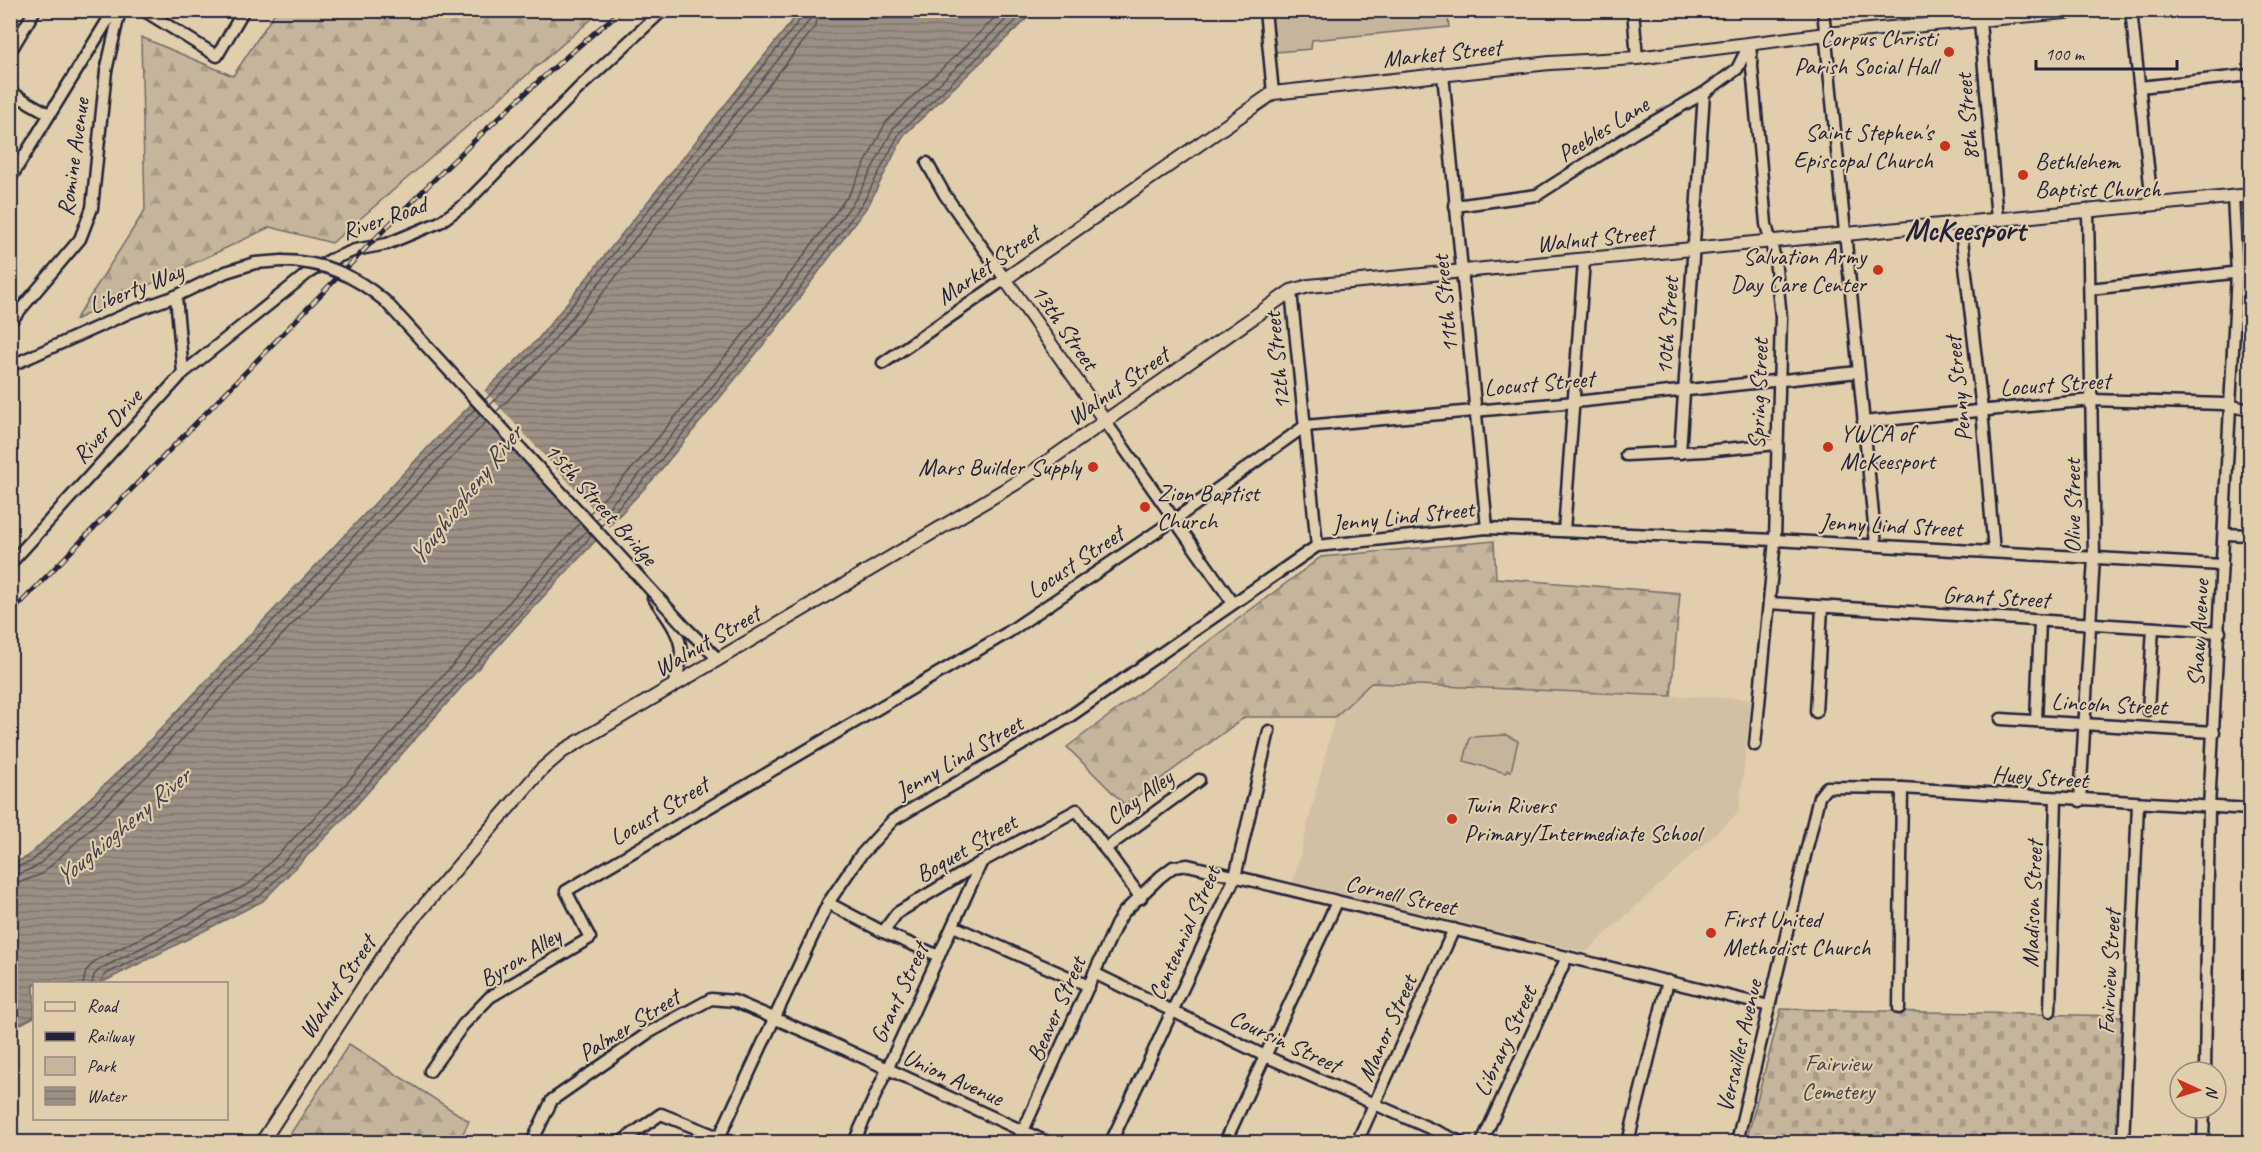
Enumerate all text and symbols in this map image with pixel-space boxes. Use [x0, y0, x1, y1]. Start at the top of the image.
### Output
place label: Corpus Christi Parish Social Hall [1794, 23, 1941, 81]
street label: Market Street [1381, 32, 1506, 74]
scale bar [2036, 33, 2177, 71]
text: 100 m [2045, 43, 2086, 65]
marker: Corpus Christi Parish Social Hall [1942, 45, 1956, 59]
street label: 8th Street [1948, 70, 1986, 162]
street label: Peebles Lane [1552, 88, 1656, 169]
street label: Romine Avenue [50, 94, 96, 218]
place label: Saint Stephen's Episcopal Church [1793, 117, 1936, 175]
marker: Saint Stephen's Episcopal Church [1938, 139, 1952, 153]
place label: Bethlehem Baptist Church [2035, 146, 2162, 204]
marker: Bethlehem Baptist Church [2016, 168, 2030, 182]
street label: River Road [337, 188, 434, 247]
district label: McKeesport [1905, 211, 2028, 249]
street label: Market Street [931, 217, 1048, 311]
street label: Walnut Street [1535, 217, 1658, 259]
place label: Salvation Army Day Care Center [1730, 241, 1868, 299]
street label: 11th Street [1425, 252, 1465, 354]
street label: Liberty Way [84, 255, 189, 320]
marker: Salvation Army Day Care Center [1871, 263, 1885, 277]
street label: 10th Street [1649, 274, 1686, 376]
street label: 13th Street [1025, 278, 1107, 377]
street label: 12th Street [1257, 309, 1297, 411]
street label: Penny Street [1937, 332, 1978, 443]
street label: Spring Street [1741, 336, 1775, 450]
street label: Walnut Street [1061, 338, 1177, 432]
street label: Locust Street [1483, 363, 1598, 403]
street label: Locust Street [1999, 365, 2114, 403]
street label: River Drive [66, 381, 150, 470]
water label: Youghiogheny River [401, 416, 532, 571]
place label: YWCA of McKeesport [1840, 418, 1937, 476]
street label: 15th Street Bridge [538, 436, 666, 573]
marker: YWCA of McKeesport [1821, 440, 1835, 454]
place label: Mars Builder Supply [918, 452, 1083, 482]
street label: Olive Street [2057, 457, 2087, 553]
marker: Mars Builder Supply [1086, 460, 1100, 474]
place label: Zion Baptist Church [1157, 478, 1261, 536]
street label: Jenny Lind Street [1330, 493, 1478, 538]
marker: Zion Baptist Church [1138, 500, 1152, 514]
street label: Jenny Lind Street [1818, 506, 1965, 544]
street label: Locust Street [1021, 517, 1132, 605]
street label: Shaw Avenue [2180, 576, 2216, 687]
street label: Grant Street [1942, 579, 2053, 615]
street label: Walnut Street [649, 597, 768, 683]
street label: Lincoln Street [2051, 686, 2169, 722]
street label: Jenny Lind Street [889, 707, 1030, 806]
water label: Youghiogheny River [47, 758, 199, 893]
street label: Huey Street [1991, 759, 2091, 795]
street label: Clay Alley [1099, 761, 1180, 832]
street label: Locust Street [604, 768, 717, 852]
place label: Twin Rivers Primary/Intermediate School [1464, 790, 1705, 848]
street label: Boquet Street [910, 806, 1024, 889]
marker: Twin Rivers Primary/Intermediate School [1445, 812, 1459, 826]
street label: Madison Street [2015, 837, 2049, 968]
street label: Centennial Street [1141, 859, 1228, 1005]
street label: Cornell Street [1343, 868, 1461, 923]
place label: First United Methodist Church [1723, 904, 1871, 962]
street label: Fairview Street [2091, 906, 2127, 1035]
street label: Byron Alley [474, 919, 568, 994]
marker: First United Methodist Church [1704, 926, 1718, 940]
street label: Walnut Street [292, 927, 384, 1044]
street label: Grant Street [863, 935, 937, 1048]
street label: Beaver Street [1020, 950, 1093, 1066]
street label: Manor Street [1350, 968, 1425, 1086]
street label: Versailles Avenue [1709, 975, 1769, 1115]
street label: Library Street [1466, 979, 1544, 1101]
street label: Palmer Street [573, 980, 688, 1068]
legend [33, 982, 228, 1120]
text: Road [87, 995, 120, 1017]
street label: Coursin Street [1225, 1002, 1348, 1081]
text: Railway [87, 1025, 135, 1047]
street label: Union Avenue [898, 1042, 1010, 1113]
park label: Fairview Cemetery [1802, 1048, 1876, 1106]
text: Park [87, 1055, 117, 1077]
north arrow [2168, 1060, 2228, 1120]
text: Water [87, 1085, 128, 1107]
text: N [2201, 1085, 2222, 1100]

